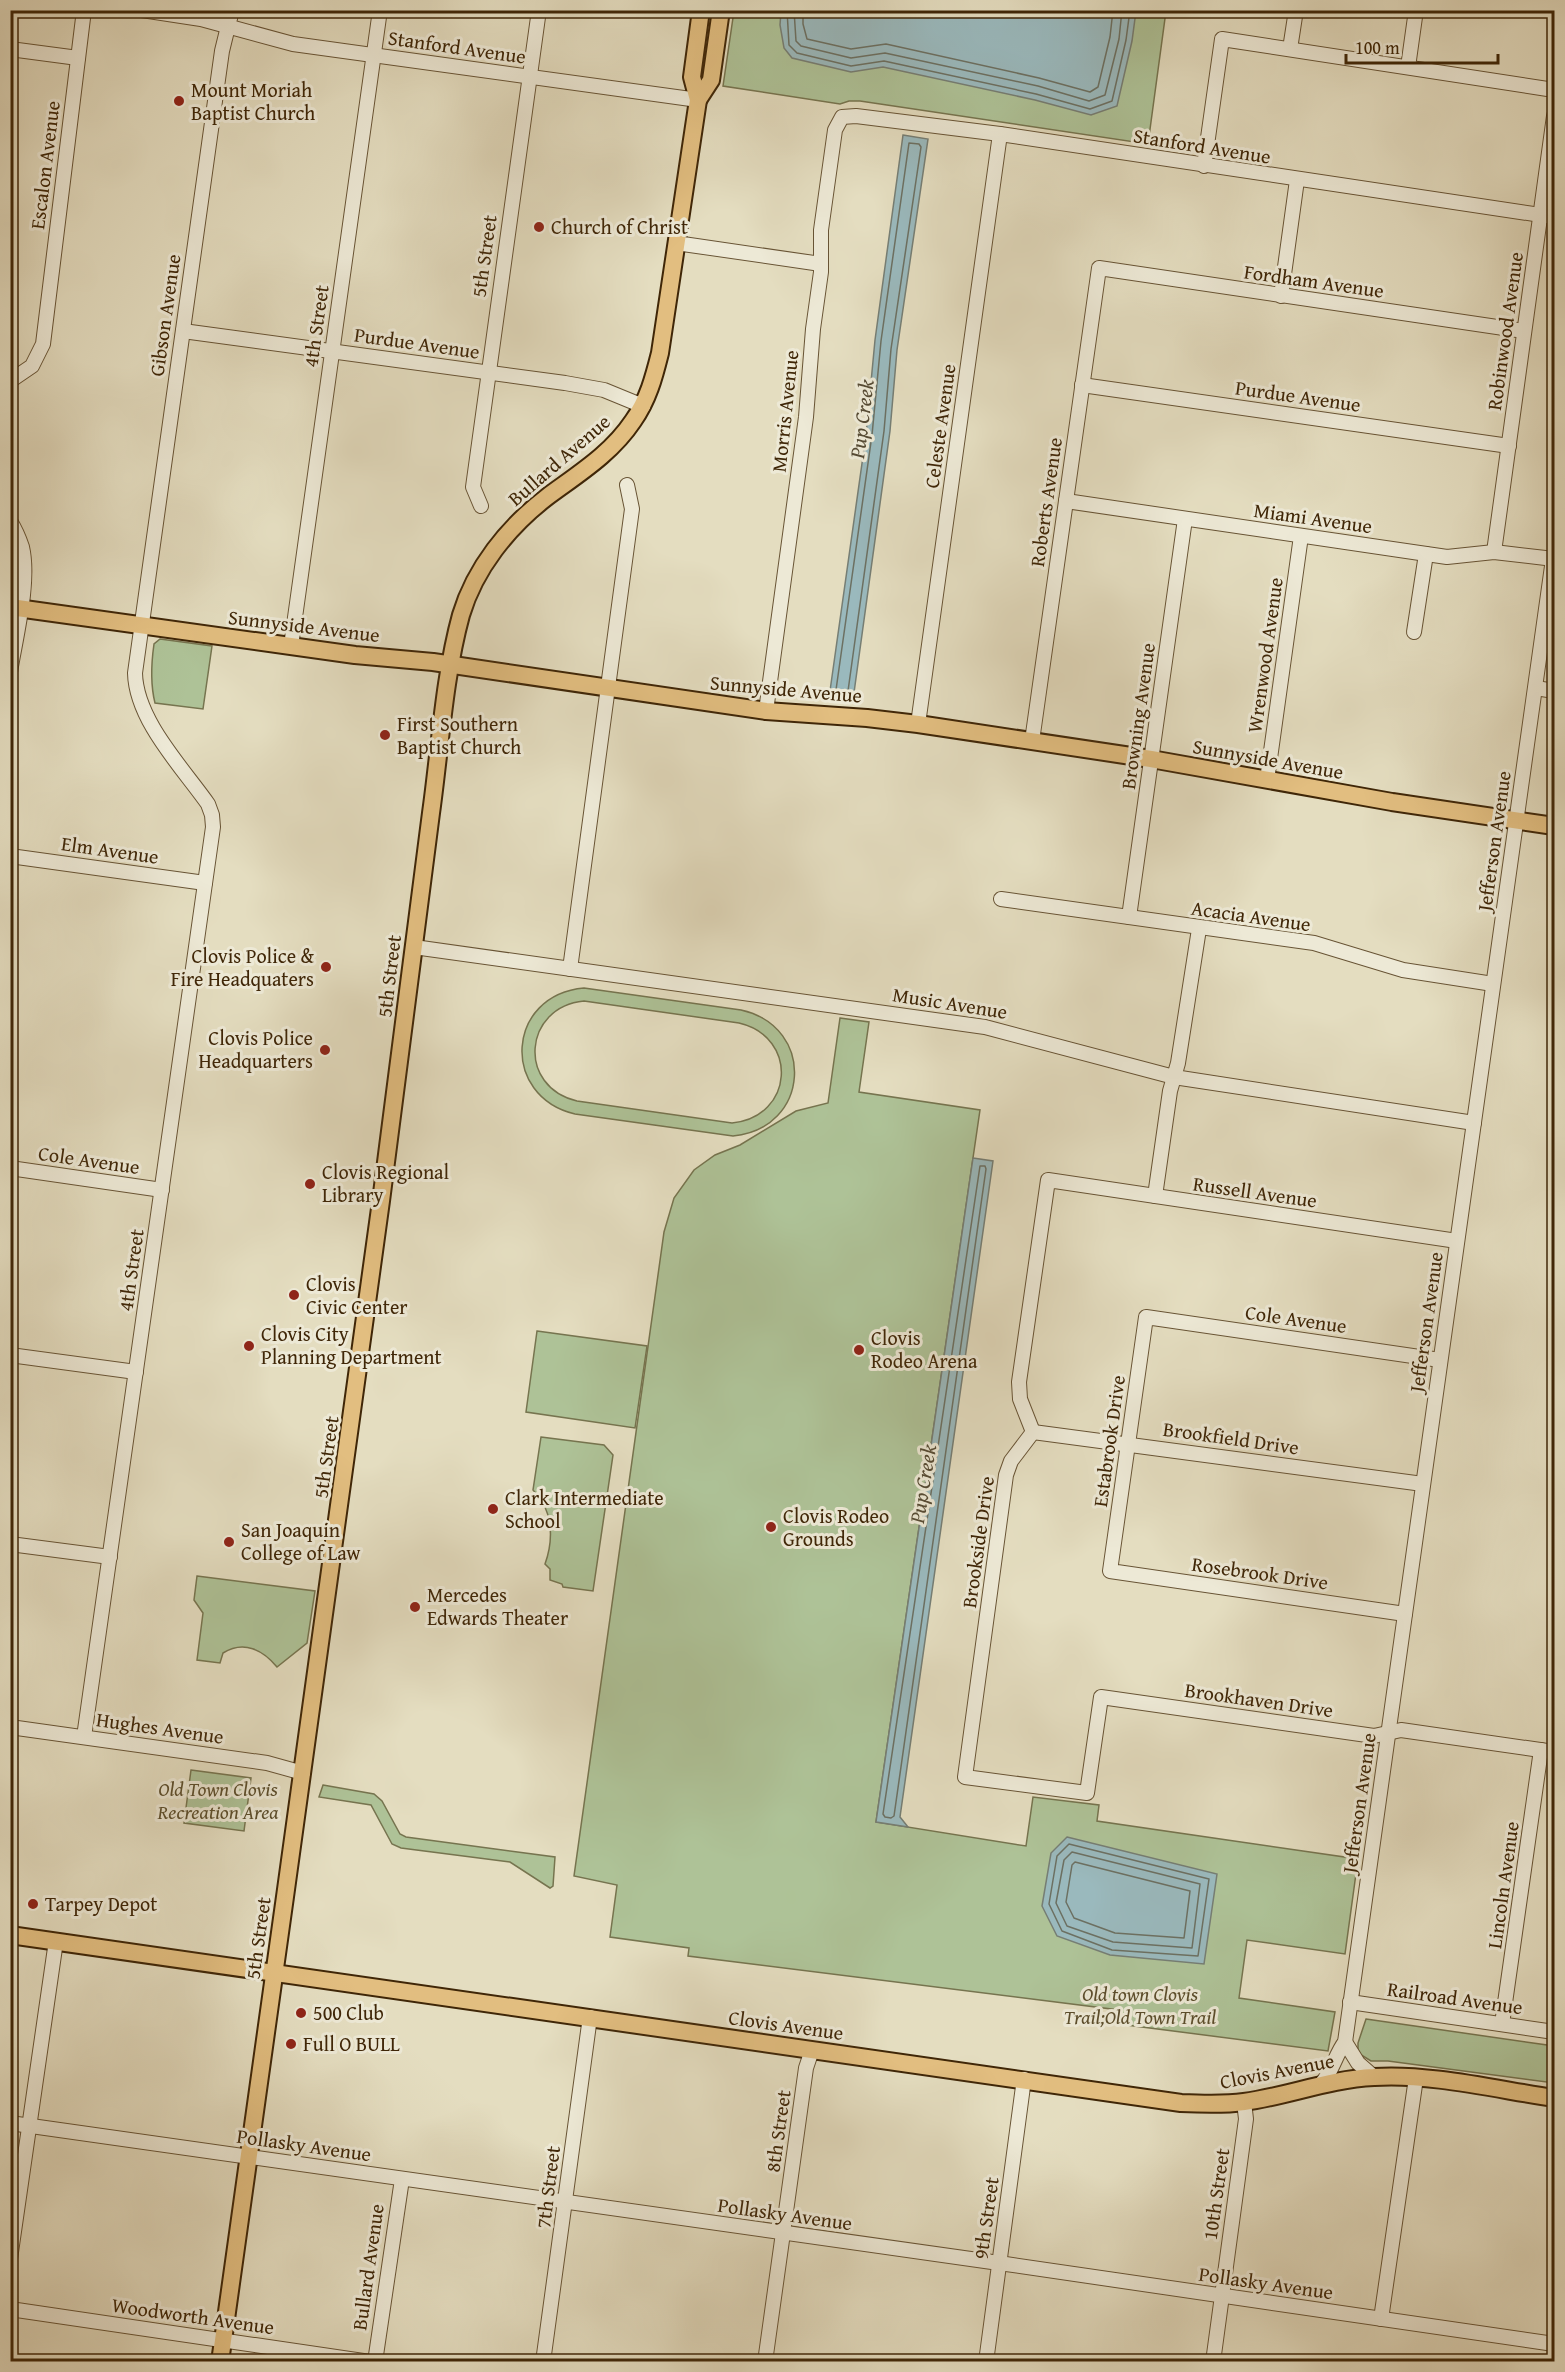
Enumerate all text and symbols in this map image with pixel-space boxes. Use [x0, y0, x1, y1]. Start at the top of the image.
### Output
street label: Stanford Avenue [386, 22, 528, 71]
scale bar [1346, 27, 1498, 65]
text: 100 m [1355, 34, 1400, 61]
place label: Mount Moriah Baptist Church [191, 75, 315, 127]
marker: Mount Moriah Baptist Church [172, 94, 186, 108]
street label: Escalon Avenue [22, 99, 67, 231]
street label: Stanford Avenue [1131, 120, 1273, 171]
place label: Church of Christ [551, 212, 688, 241]
street label: 5th Street [463, 213, 504, 299]
marker: Church of Christ [532, 220, 546, 234]
street label: Robinwood Avenue [1479, 250, 1530, 412]
street label: Gibson Avenue [142, 252, 187, 378]
street label: Fordham Avenue [1242, 256, 1386, 305]
street label: 4th Street [295, 283, 336, 369]
street label: Purdue Avenue [352, 319, 482, 366]
street label: Morris Avenue [764, 349, 805, 473]
street label: Celeste Avenue [916, 362, 963, 490]
street label: Purdue Avenue [1233, 372, 1363, 419]
water label: Pup Creek [841, 377, 882, 461]
street label: Bullard Avenue [501, 407, 616, 512]
street label: Roberts Avenue [1022, 435, 1069, 569]
street label: Miami Avenue [1252, 495, 1374, 540]
street label: Wrenwood Avenue [1239, 575, 1290, 734]
street label: Sunnyside Avenue [227, 602, 382, 649]
street label: Browning Avenue [1113, 641, 1162, 791]
street label: Sunnyside Avenue [709, 667, 863, 710]
place label: First Southern Baptist Church [397, 709, 521, 761]
marker: First Southern Baptist Church [378, 728, 392, 742]
street label: Sunnyside Avenue [1190, 731, 1346, 786]
street label: Jefferson Avenue [1469, 769, 1518, 916]
street label: Elm Avenue [60, 828, 161, 871]
street label: Acacia Avenue [1190, 893, 1313, 938]
street label: 5th Street [369, 933, 408, 1019]
place label: Clovis Police & Fire Headquaters [171, 941, 314, 993]
marker: Clovis Police & Fire Headquaters [319, 960, 333, 974]
street label: Music Avenue [891, 979, 1009, 1026]
place label: Clovis Police Headquarters [199, 1023, 313, 1075]
marker: Clovis Police Headquarters [318, 1043, 332, 1057]
street label: Cole Avenue [37, 1138, 142, 1181]
place label: Clovis Regional Library [322, 1157, 450, 1209]
street label: Russell Avenue [1191, 1168, 1319, 1215]
marker: Clovis Regional Library [303, 1177, 317, 1191]
street label: 4th Street [110, 1227, 151, 1313]
street label: Jefferson Avenue [1401, 1250, 1450, 1397]
place label: Clovis Civic Center [306, 1269, 408, 1321]
marker: Clovis Civic Center [287, 1288, 301, 1302]
street label: Cole Avenue [1244, 1297, 1349, 1340]
place label: Clovis City Planning Department [261, 1319, 442, 1371]
place label: Clovis Rodeo Arena [871, 1323, 978, 1375]
marker: Clovis City Planning Department [242, 1339, 256, 1353]
marker: Clovis Rodeo Arena [852, 1343, 866, 1357]
street label: Estabrook Drive [1085, 1373, 1132, 1509]
street label: 5th Street [305, 1414, 346, 1500]
street label: Brookfield Drive [1161, 1414, 1301, 1461]
water label: Pup Creek [901, 1442, 944, 1527]
street label: Brookside Drive [954, 1474, 1001, 1610]
place label: Clark Intermediate School [505, 1483, 664, 1535]
place label: Clovis Rodeo Grounds [783, 1501, 889, 1553]
marker: Clark Intermediate School [486, 1502, 500, 1516]
place label: San Joaquin College of Law [241, 1515, 361, 1567]
marker: Clovis Rodeo Grounds [764, 1520, 778, 1534]
marker: San Joaquin College of Law [222, 1535, 236, 1549]
street label: Rosebrook Drive [1190, 1549, 1330, 1596]
place label: Mercedes Edwards Theater [427, 1580, 568, 1632]
marker: Mercedes Edwards Theater [408, 1600, 422, 1614]
street label: Brookhaven Drive [1183, 1675, 1335, 1724]
street label: Hughes Avenue [94, 1704, 226, 1751]
street label: Jefferson Avenue [1334, 1731, 1383, 1878]
park label: Old Town Clovis Recreation Area [157, 1774, 279, 1826]
street label: Lincoln Avenue [1479, 1819, 1526, 1951]
place label: Tarpey Depot [45, 1889, 157, 1918]
street label: 5th Street [237, 1895, 278, 1981]
marker: Tarpey Depot [26, 1897, 40, 1911]
street label: Railroad Avenue [1386, 1974, 1525, 2021]
park label: Old town Clovis Trail;Old Town Trail [1064, 1979, 1216, 2031]
place label: 500 Club [313, 1998, 384, 2027]
street label: Clovis Avenue [727, 2002, 845, 2047]
marker: 500 Club [294, 2006, 308, 2020]
place label: Full O BULL [303, 2029, 400, 2058]
marker: Full O BULL [284, 2037, 298, 2051]
street label: Clovis Avenue [1217, 2045, 1336, 2096]
street label: 8th Street [757, 2088, 798, 2174]
street label: Pollasky Avenue [235, 2121, 373, 2168]
street label: 7th Street [528, 2144, 567, 2230]
street label: 10th Street [1195, 2146, 1236, 2242]
street label: 9th Street [965, 2175, 1006, 2261]
street label: Pollasky Avenue [716, 2190, 854, 2237]
street label: Bullard Avenue [344, 2202, 391, 2332]
street label: Pollasky Avenue [1197, 2259, 1335, 2306]
street label: Woodworth Avenue [110, 2290, 276, 2341]

